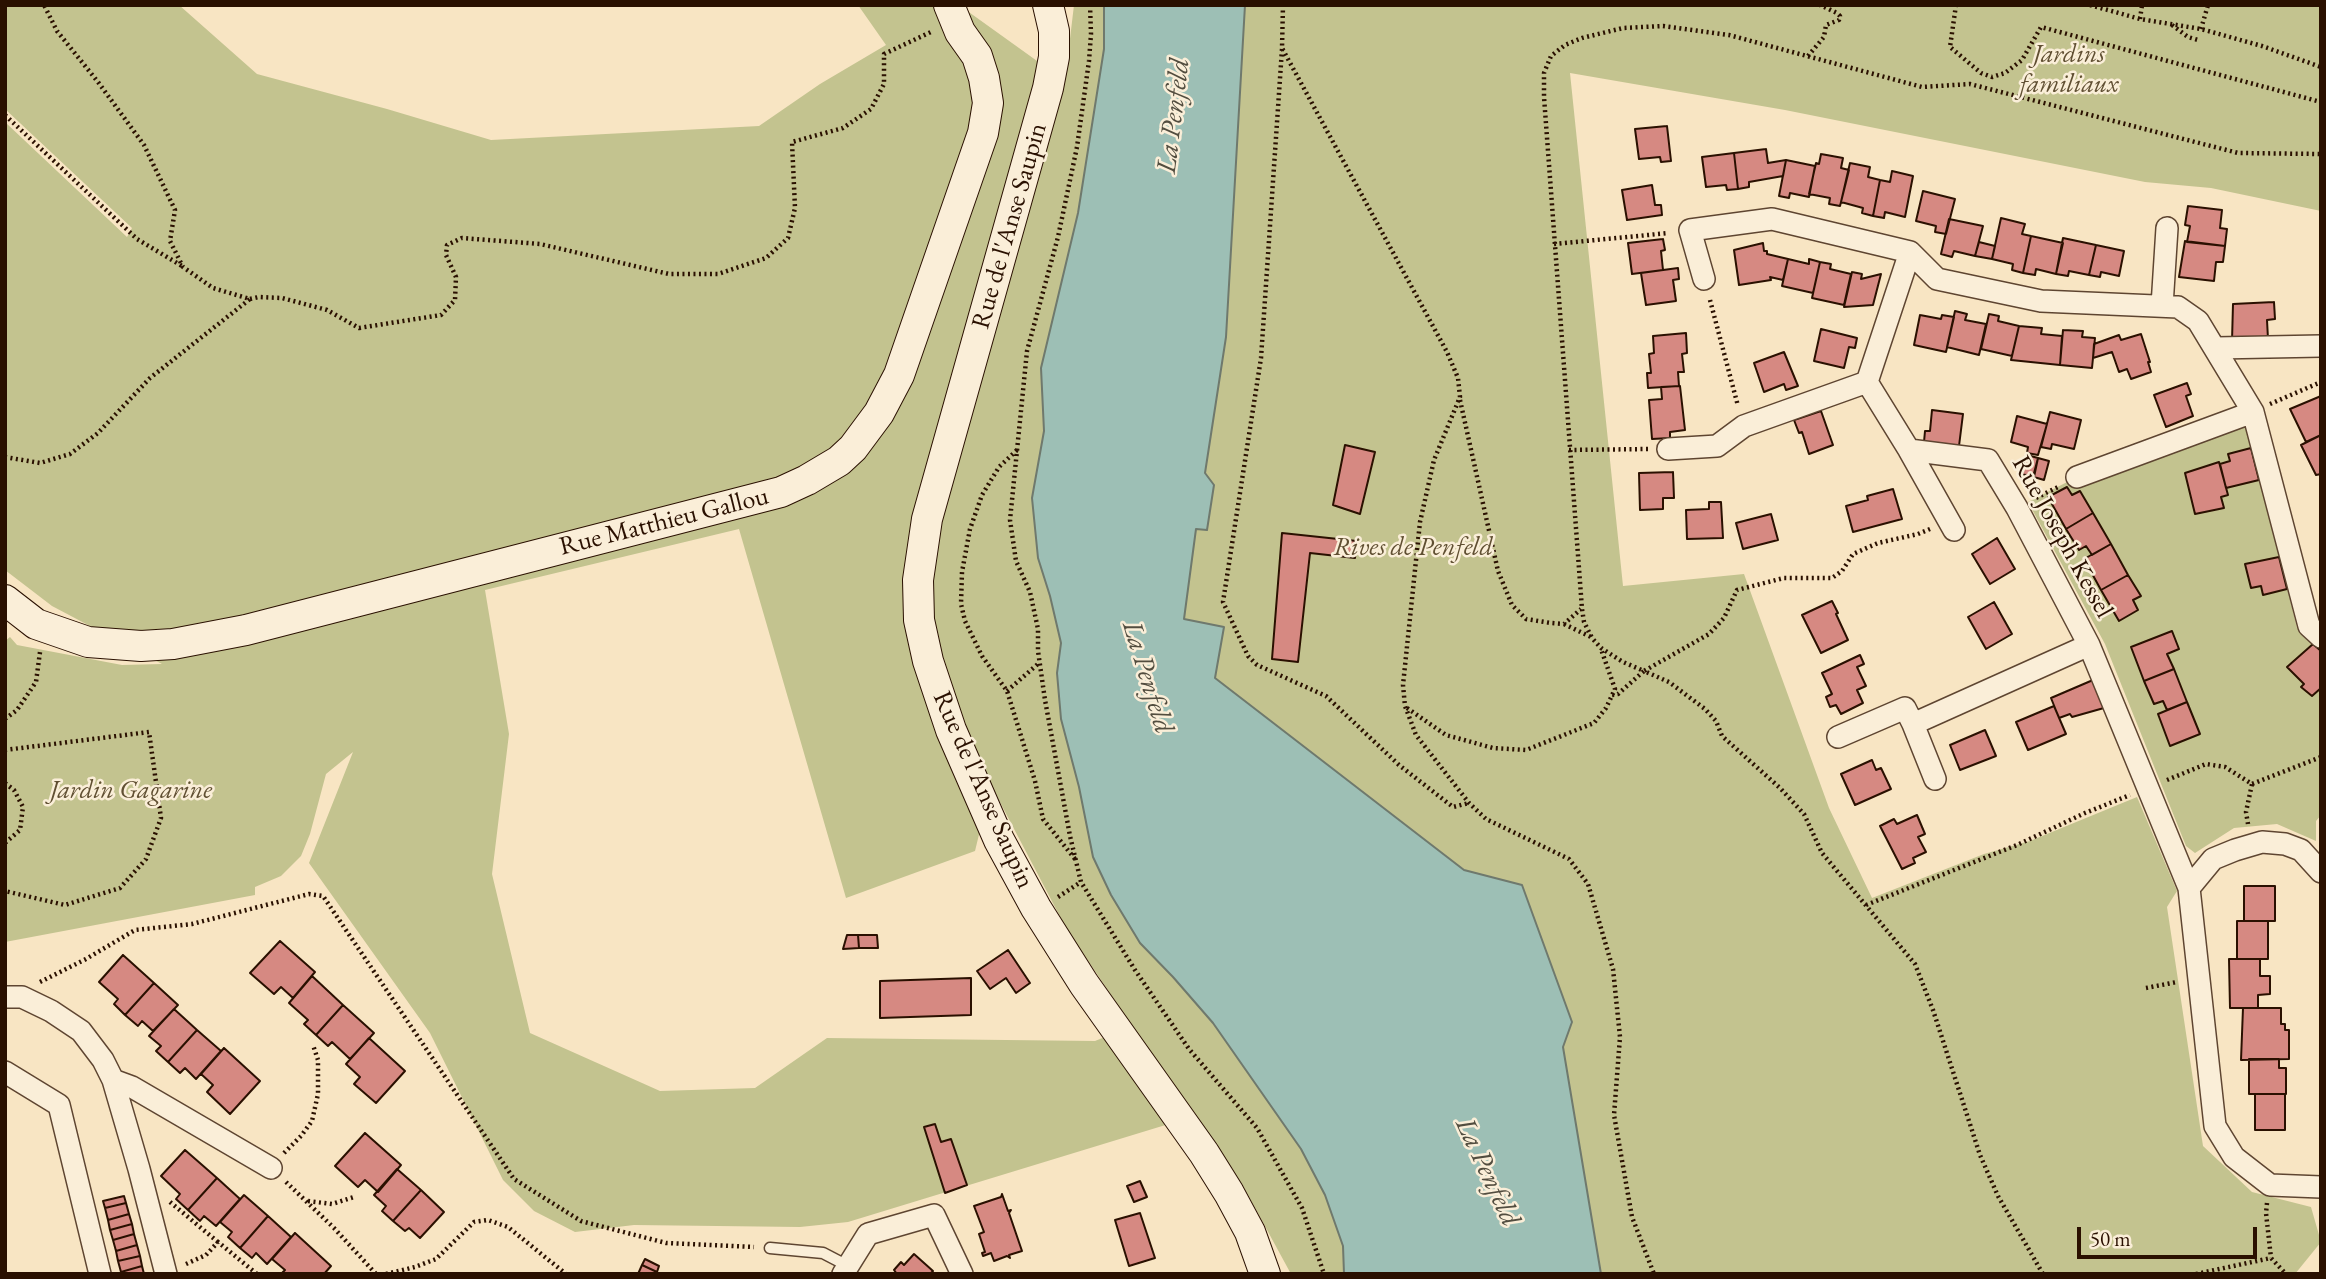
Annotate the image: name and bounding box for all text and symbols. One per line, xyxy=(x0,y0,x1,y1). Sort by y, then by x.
park label: Jardins familiaux xyxy=(2019,39,2119,100)
water label: La Penfeld xyxy=(1150,56,1198,176)
street label: Rue de l'Anse Saupin xyxy=(966,119,1054,333)
street label: Rue Joseph Kessel xyxy=(2005,450,2119,624)
street label: Rue Matthieu Gallou xyxy=(556,481,772,563)
park label: Rives de Penfeld xyxy=(1333,532,1493,564)
water label: La Penfeld xyxy=(1114,617,1180,737)
street label: Rue de l'Anse Saupin xyxy=(925,686,1041,894)
park label: Jardin Gagarine xyxy=(50,775,212,807)
water label: La Penfeld xyxy=(1447,1112,1527,1232)
scale bar xyxy=(2081,1212,2261,1256)
text: 50 m xyxy=(2090,1225,2131,1252)

